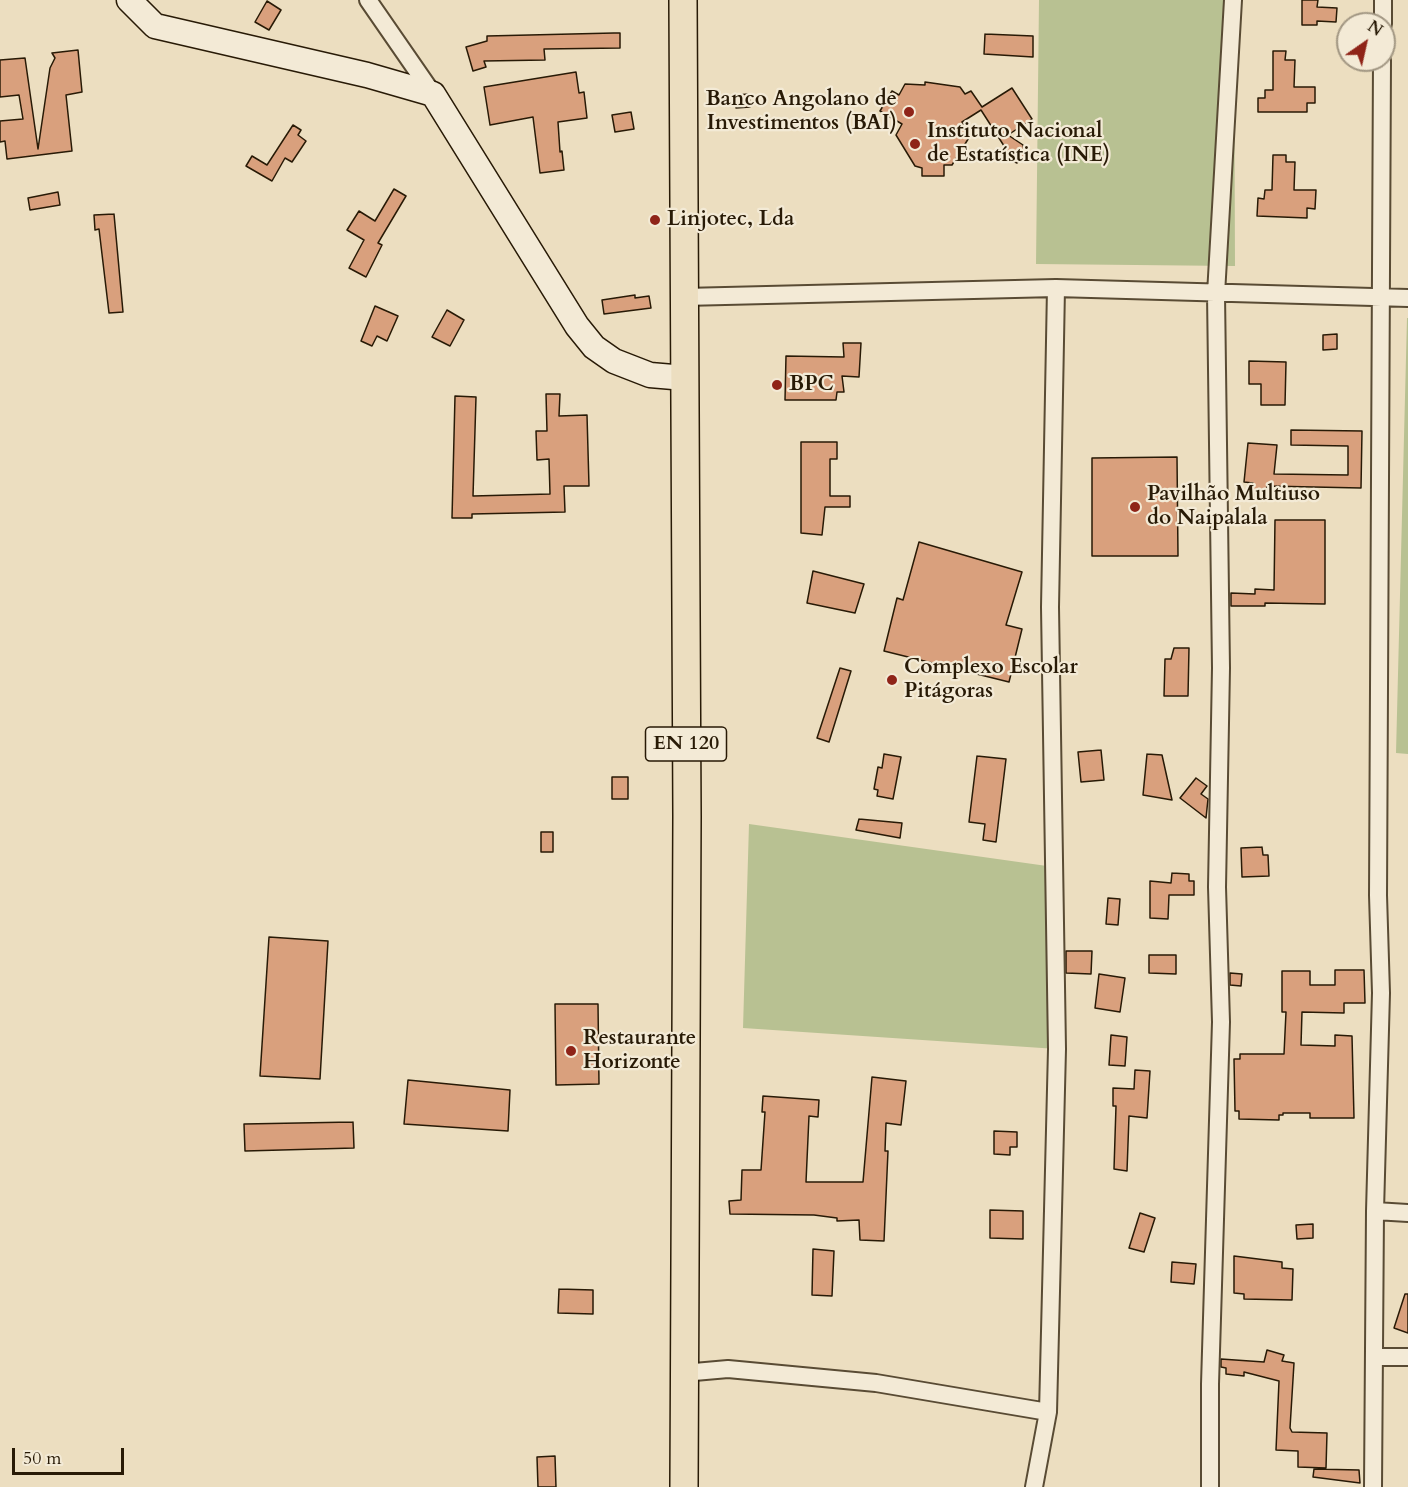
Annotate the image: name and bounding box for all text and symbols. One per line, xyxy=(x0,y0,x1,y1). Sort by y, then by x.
north arrow xyxy=(1336,12,1396,72)
text: N xyxy=(1363,16,1387,42)
place label: Banco Angolano de Investimentos (BAI) xyxy=(705,87,897,137)
marker: Banco Angolano de Investimentos (BAI) xyxy=(902,105,916,119)
place label: Instituto Nacional de Estatística (INE) xyxy=(927,119,1110,169)
marker: Instituto Nacional de Estatística (INE) xyxy=(908,137,922,151)
place label: Linjotec, Lda xyxy=(667,207,794,233)
marker: Linjotec, Lda xyxy=(648,213,662,227)
place label: BPC xyxy=(789,372,834,398)
marker: BPC xyxy=(770,378,784,392)
place label: Pavilhão Multiuso do Naipalala xyxy=(1147,482,1320,532)
marker: Pavilhão Multiuso do Naipalala xyxy=(1128,500,1142,514)
place label: Complexo Escolar Pitágoras xyxy=(904,655,1078,705)
marker: Complexo Escolar Pitágoras xyxy=(885,673,899,687)
road number: EN 120 xyxy=(646,727,726,761)
place label: Restaurante Horizonte xyxy=(583,1026,696,1076)
marker: Restaurante Horizonte xyxy=(564,1044,578,1058)
scale bar xyxy=(15,1436,128,1474)
text: 50 m xyxy=(23,1446,62,1471)

